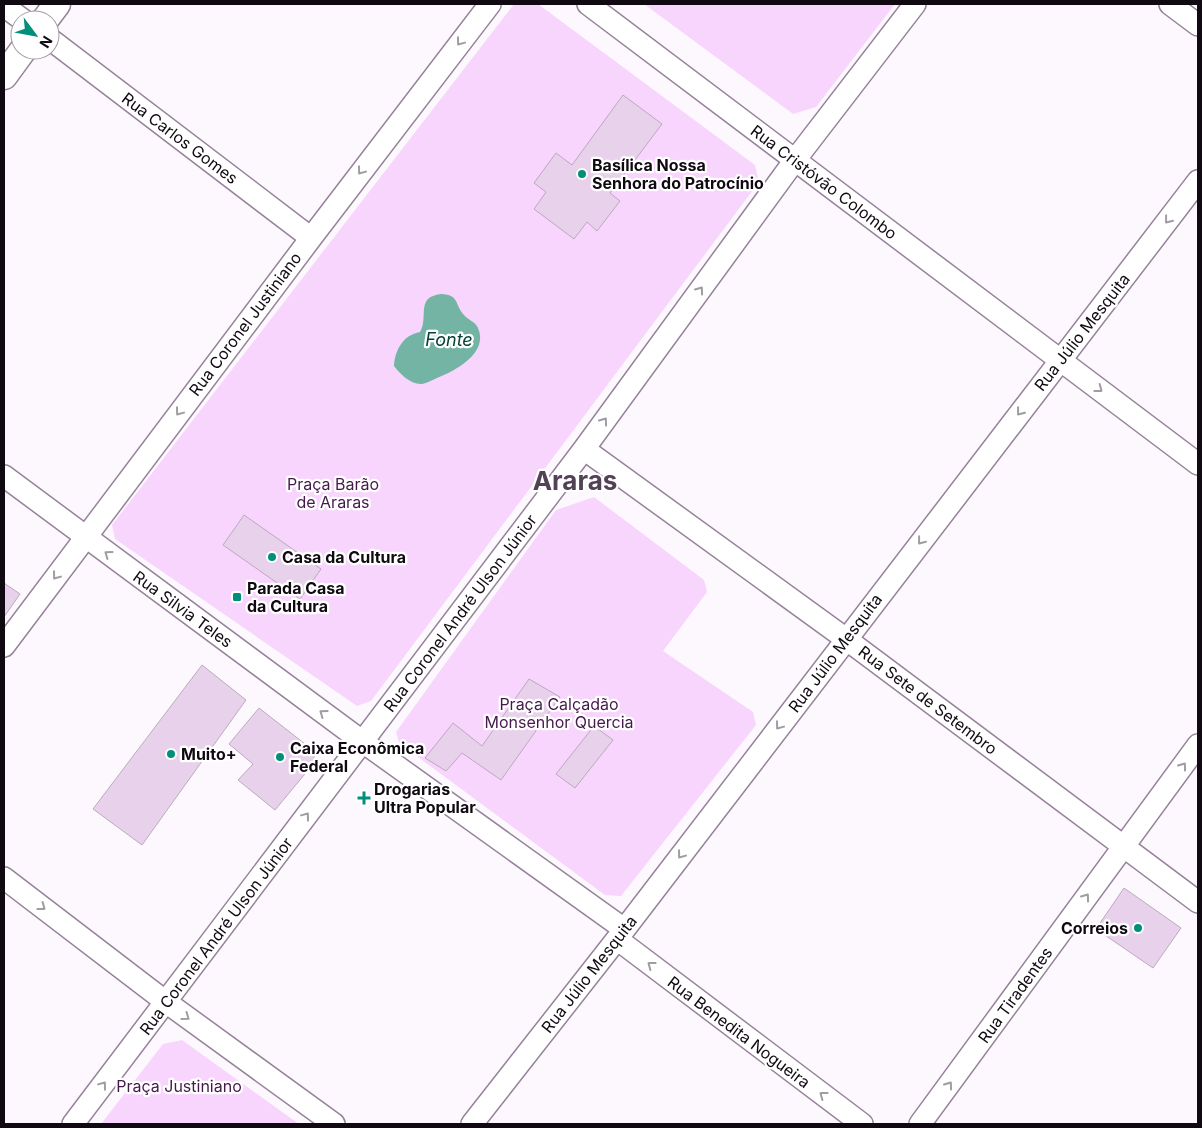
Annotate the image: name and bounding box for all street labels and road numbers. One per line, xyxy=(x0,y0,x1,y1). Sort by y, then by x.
street label: Rua Carlos Gomes xyxy=(118,88,242,188)
street label: Rua Cristóvão Colombo xyxy=(747,120,901,244)
street label: Rua Coronel Justiniano xyxy=(184,248,306,400)
street label: Rua Júlio Mesquita xyxy=(1030,269,1134,395)
street label: Rua Coronel André Ulson Júnior xyxy=(379,510,541,716)
street label: Rua Silvia Teles xyxy=(129,566,237,652)
street label: Rua Júlio Mesquita xyxy=(784,590,886,716)
street label: Rua Sete de Setembro xyxy=(855,641,1001,759)
street label: Rua Coronel André Ulson Júnior xyxy=(135,833,297,1039)
street label: Rua Júlio Mesquita xyxy=(537,911,641,1037)
street label: Rua Tiradentes xyxy=(973,943,1057,1047)
street label: Rua Benedita Nogueira xyxy=(664,972,814,1092)

